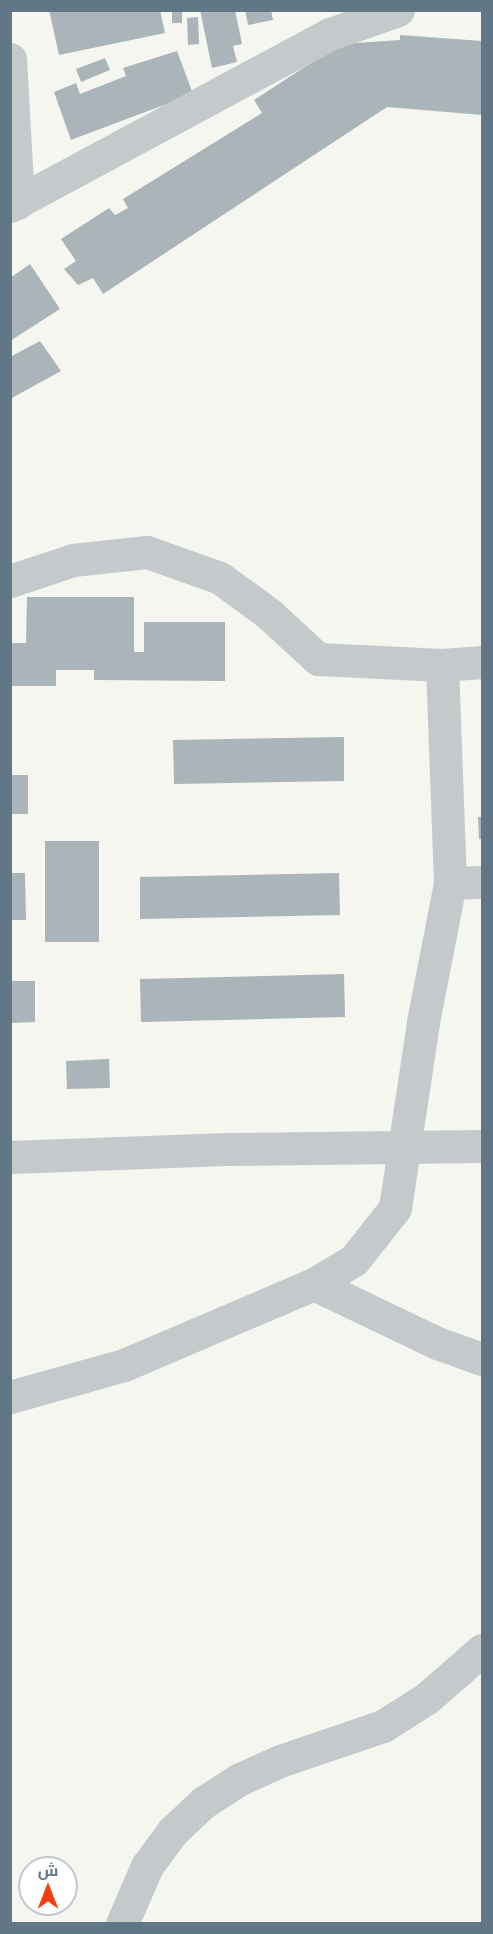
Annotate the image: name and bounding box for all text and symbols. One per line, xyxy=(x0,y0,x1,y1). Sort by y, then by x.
north arrow xyxy=(18,1856,78,1916)
text: ش xyxy=(38,1858,58,1882)

